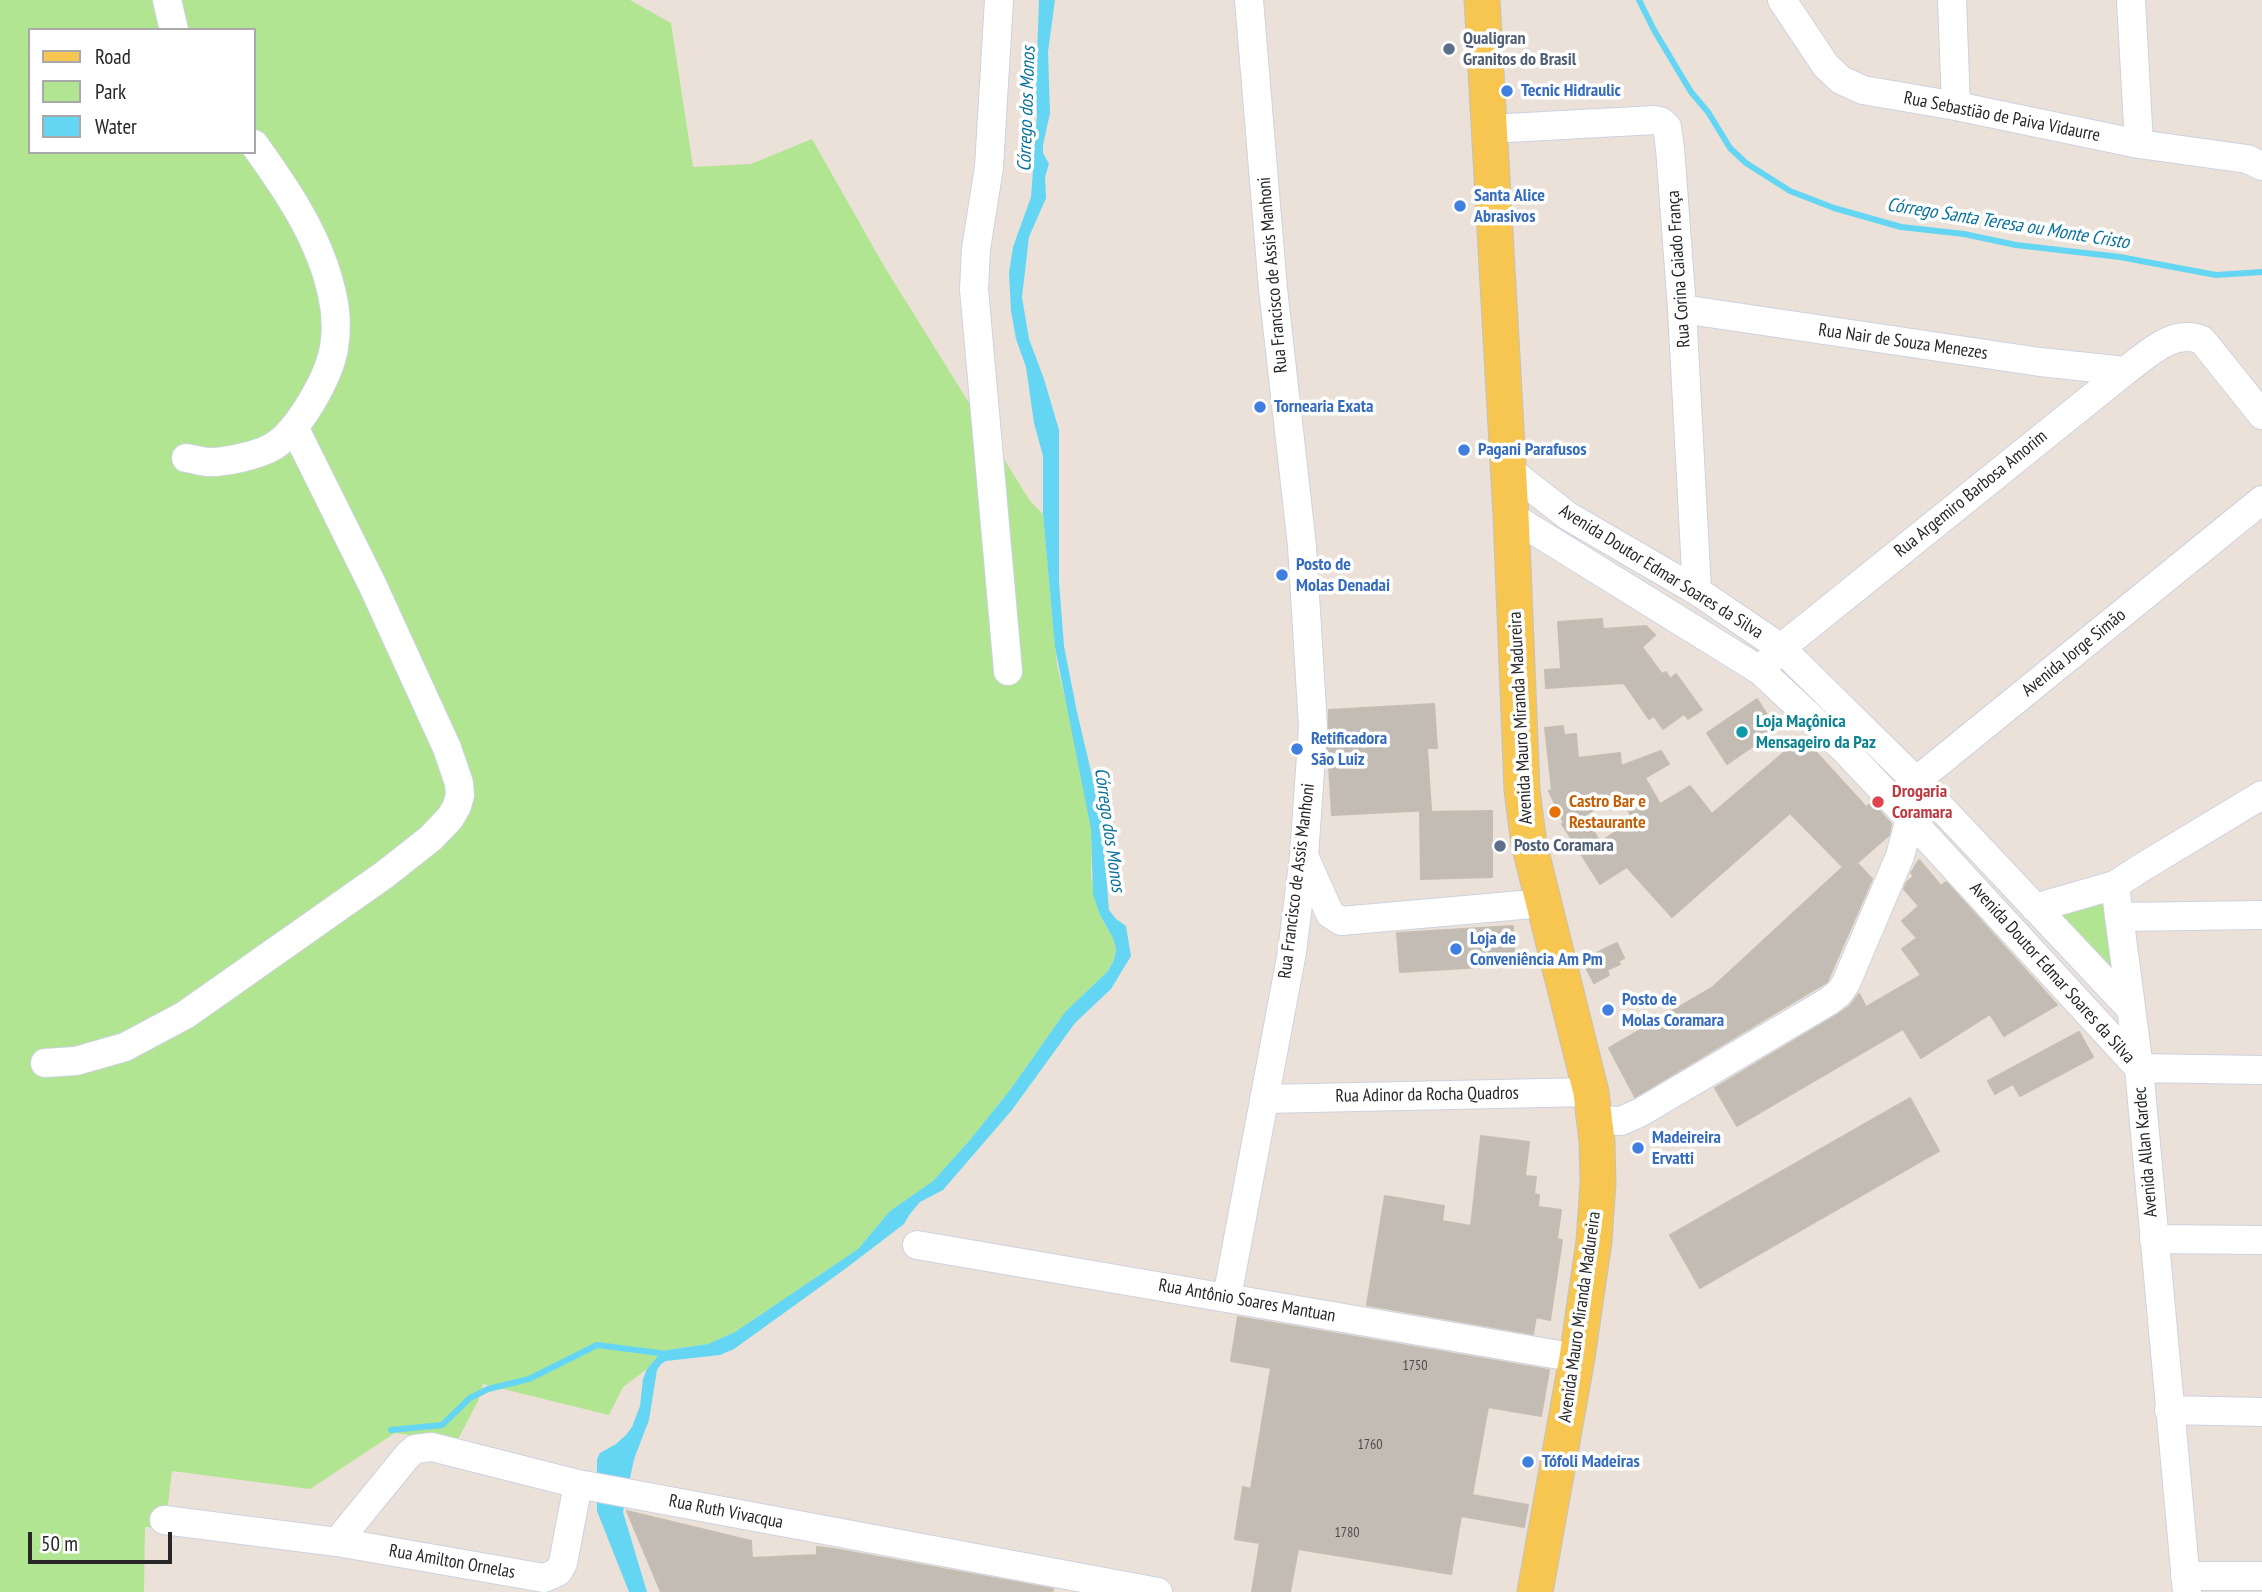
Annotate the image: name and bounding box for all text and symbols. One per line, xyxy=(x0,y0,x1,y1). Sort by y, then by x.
legend xyxy=(28,28,256,154)
place label: Qualigran Granitos do Brasil xyxy=(1463,28,1576,70)
marker: Qualigran Granitos do Brasil xyxy=(1441,41,1457,57)
text: Road xyxy=(95,43,131,70)
water label: Córrego dos Monos xyxy=(1013,46,1041,172)
text: Park xyxy=(95,78,126,105)
place label: Tecnic Hidraulic xyxy=(1521,80,1621,102)
marker: Tecnic Hidraulic xyxy=(1499,83,1515,99)
street label: Rua Sebastião de Paiva Vidaurre xyxy=(1902,87,2102,147)
text: Water xyxy=(95,113,137,140)
street label: Rua Francisco de Assis Manhoni xyxy=(1254,176,1292,374)
place label: Santa Alice Abrasivos xyxy=(1474,185,1545,228)
street label: Rua Corina Caiado França xyxy=(1663,190,1695,348)
water label: Córrego Santa Teresa ou Monte Cristo xyxy=(1885,194,2131,254)
marker: Santa Alice Abrasivos xyxy=(1452,198,1468,214)
street label: Rua Nair de Souza Menezes xyxy=(1817,319,1989,365)
place label: Tornearia Exata xyxy=(1274,396,1373,418)
marker: Tornearia Exata xyxy=(1252,399,1268,415)
street label: Rua Argemiro Barbosa Amorim xyxy=(1890,426,2052,562)
place label: Pagani Parafusos xyxy=(1478,439,1587,461)
marker: Pagani Parafusos xyxy=(1456,442,1472,458)
street label: Avenida Doutor Edmar Soares da Silva xyxy=(1555,500,1767,644)
place label: Posto de Molas Denadai xyxy=(1296,554,1390,596)
marker: Posto de Molas Denadai xyxy=(1274,567,1290,583)
street label: Avenida Jorge Simão xyxy=(2018,605,2130,701)
street label: Avenida Mauro Miranda Madureira xyxy=(1505,611,1537,825)
place label: Loja Maçônica Mensageiro da Paz xyxy=(1756,711,1876,754)
marker: Loja Maçônica Mensageiro da Paz xyxy=(1734,724,1750,740)
place label: Retificadora São Luiz xyxy=(1311,728,1387,770)
marker: Retificadora São Luiz xyxy=(1289,741,1305,757)
water label: Córrego dos Monos xyxy=(1089,766,1129,894)
place label: Drogaria Coramara xyxy=(1892,781,1952,824)
street label: Rua Francisco de Assis Manhoni xyxy=(1274,782,1320,980)
place label: Castro Bar e Restaurante xyxy=(1569,791,1646,834)
marker: Drogaria Coramara xyxy=(1870,794,1886,810)
marker: Castro Bar e Restaurante xyxy=(1547,804,1563,820)
place label: Posto Coramara xyxy=(1514,835,1614,857)
marker: Posto Coramara xyxy=(1492,838,1508,854)
street label: Avenida Doutor Edmar Soares da Silva xyxy=(1965,878,2139,1068)
place label: Loja de Conveniência Am Pm xyxy=(1470,928,1603,970)
marker: Loja de Conveniência Am Pm xyxy=(1448,941,1464,957)
place label: Posto de Molas Coramara xyxy=(1622,989,1724,1032)
marker: Posto de Molas Coramara xyxy=(1600,1002,1616,1018)
street label: Rua Adinor da Rocha Quadros xyxy=(1335,1083,1519,1107)
street label: Avenida Allan Kardec xyxy=(2130,1086,2162,1218)
place label: Madeireira Ervatti xyxy=(1652,1127,1721,1170)
marker: Madeireira Ervatti xyxy=(1630,1140,1646,1156)
street label: Avenida Mauro Miranda Madureira xyxy=(1554,1210,1606,1424)
street label: Rua Antônio Soares Mantuan xyxy=(1157,1275,1337,1327)
house number: 1750 xyxy=(1402,1358,1428,1374)
house number: 1760 xyxy=(1357,1437,1383,1453)
place label: Tófoli Madeiras xyxy=(1542,1451,1640,1473)
marker: Tófoli Madeiras xyxy=(1520,1454,1536,1470)
street label: Rua Ruth Vivacqua xyxy=(667,1490,785,1534)
scale bar xyxy=(32,1518,175,1562)
house number: 1780 xyxy=(1334,1525,1360,1541)
text: 50 m xyxy=(41,1530,78,1557)
street label: Rua Amilton Ornelas xyxy=(387,1540,517,1584)

